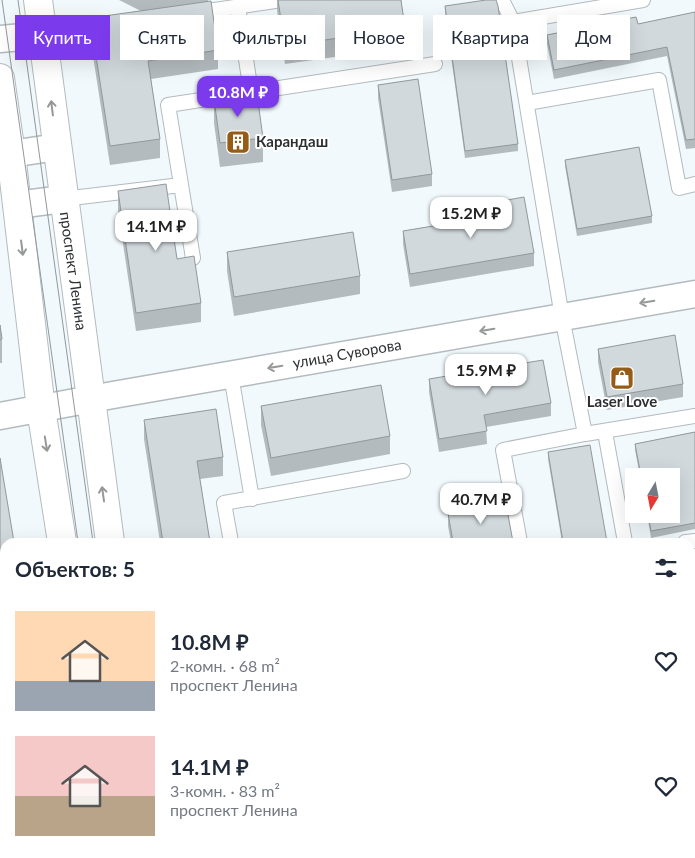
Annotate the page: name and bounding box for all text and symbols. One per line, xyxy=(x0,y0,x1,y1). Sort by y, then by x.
chip: Купить xyxy=(15,15,110,60)
chip: Снять xyxy=(120,15,204,60)
chip: Фильтры xyxy=(214,15,325,60)
chip: Новое xyxy=(335,15,423,60)
chip: Квартира xyxy=(433,15,547,60)
chip: Дом xyxy=(557,15,630,60)
pin: 10.8M ₽ xyxy=(192,76,284,118)
text: 10.8M ₽ xyxy=(208,82,268,101)
one-way arrow xyxy=(47,100,57,116)
building icon: Карандаш xyxy=(225,129,251,155)
place label: Карандаш xyxy=(256,132,328,150)
pin: 15.2M ₽ xyxy=(425,196,517,239)
text: 15.2M ₽ xyxy=(441,203,501,222)
street label: проспект Ленина xyxy=(57,210,91,331)
pin: 14.1M ₽ xyxy=(110,210,202,252)
text: 14.1M ₽ xyxy=(126,216,186,235)
one-way arrow xyxy=(17,239,27,255)
one-way arrow xyxy=(639,298,655,308)
one-way arrow xyxy=(479,326,495,336)
street label: улица Суворова xyxy=(291,335,403,371)
pin: 15.9M ₽ xyxy=(440,354,532,396)
text: 15.9M ₽ xyxy=(456,360,516,379)
one-way arrow xyxy=(267,362,283,372)
shop icon: Laser Love xyxy=(609,365,635,391)
place label: Laser Love xyxy=(587,392,657,410)
one-way arrow xyxy=(42,435,52,451)
north arrow xyxy=(625,468,680,522)
map controls xyxy=(625,468,680,523)
pin: 40.7M ₽ xyxy=(435,482,527,525)
one-way arrow xyxy=(98,487,108,503)
text: 40.7M ₽ xyxy=(451,489,511,508)
icon: filters xyxy=(652,554,680,582)
text: Объектов: 5 xyxy=(15,556,135,581)
text: 10.8M ₽ xyxy=(170,629,249,654)
icon: home xyxy=(55,631,115,691)
icon: heart xyxy=(652,647,680,675)
text: 2-комн. · 68 m² xyxy=(170,656,280,675)
text: проспект Ленина xyxy=(170,675,298,694)
text: 14.1M ₽ xyxy=(170,754,249,779)
icon: home xyxy=(55,756,115,816)
icon: heart xyxy=(652,772,680,800)
text: 3-комн. · 83 m² xyxy=(170,781,280,800)
text: проспект Ленина xyxy=(170,800,298,819)

